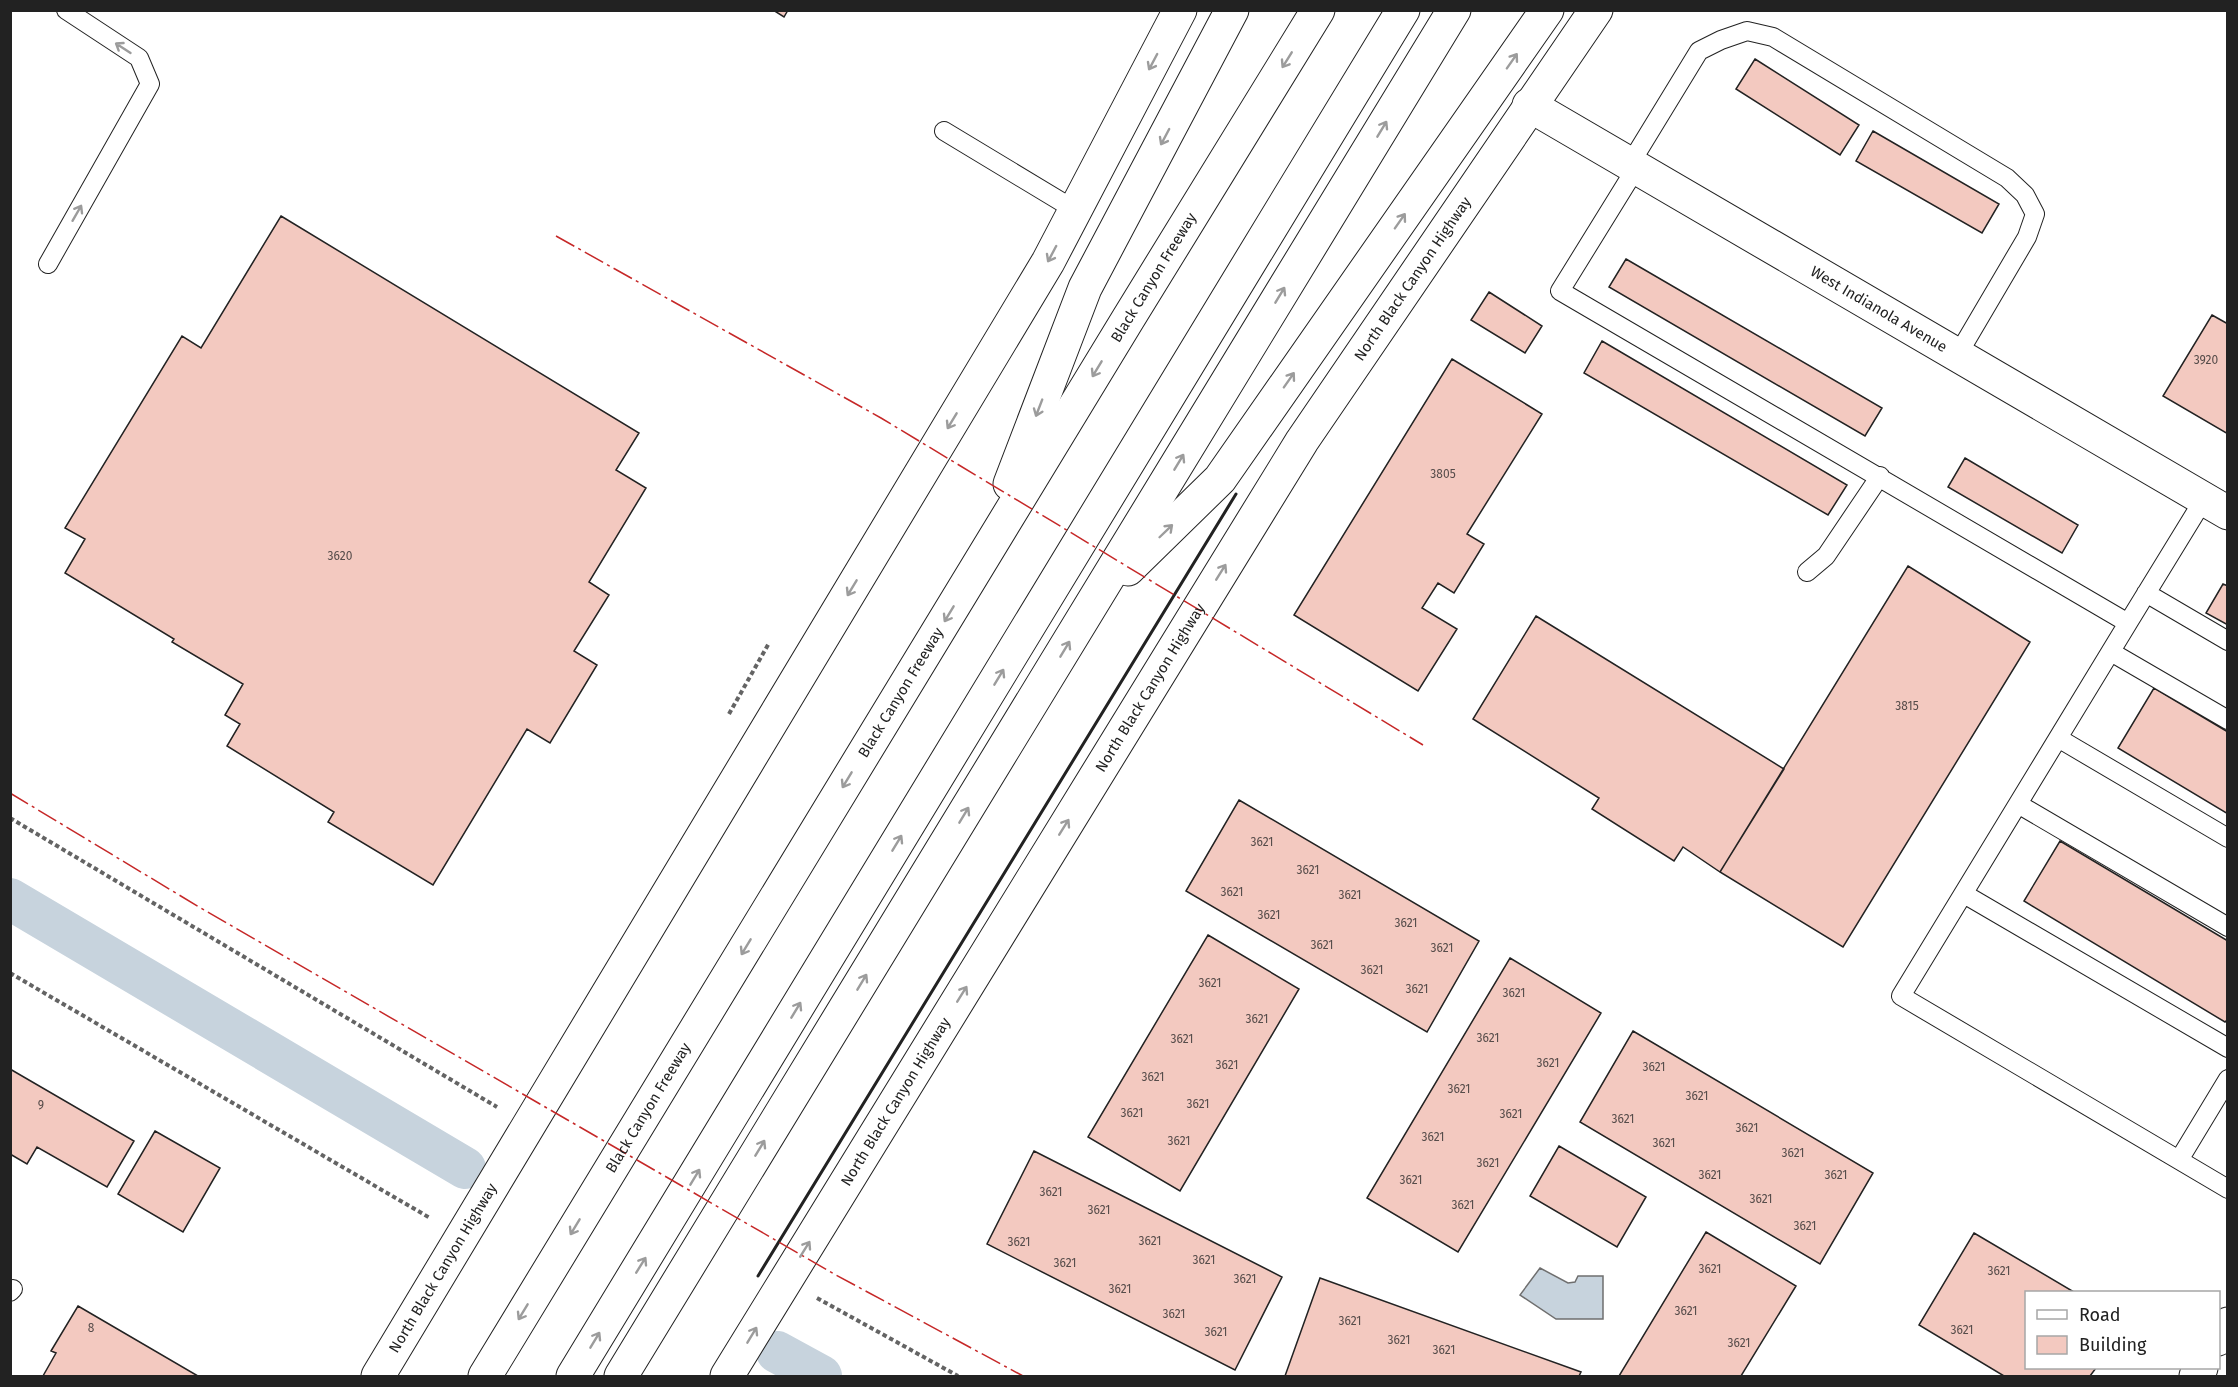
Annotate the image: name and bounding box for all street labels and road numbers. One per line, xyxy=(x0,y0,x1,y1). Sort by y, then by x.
street label: North Black Canyon Highway xyxy=(1350,193,1475,364)
street label: Black Canyon Freeway xyxy=(1107,209,1201,346)
street label: West Indianola Avenue xyxy=(1807,262,1950,356)
street label: North Black Canyon Highway xyxy=(1092,600,1209,775)
street label: Black Canyon Freeway xyxy=(854,624,947,761)
street label: North Black Canyon Highway xyxy=(837,1014,955,1189)
street label: Black Canyon Freeway xyxy=(602,1039,695,1176)
street label: North Black Canyon Highway xyxy=(385,1180,501,1356)

